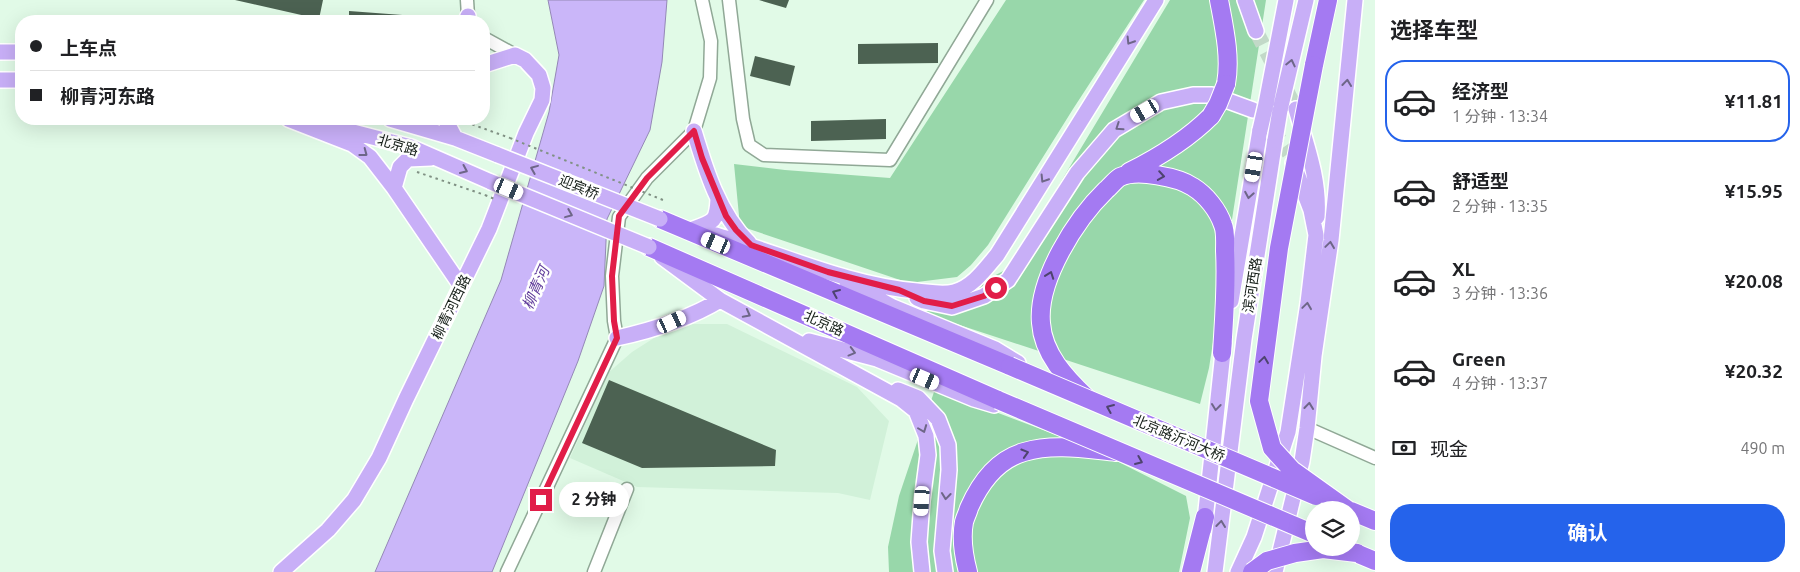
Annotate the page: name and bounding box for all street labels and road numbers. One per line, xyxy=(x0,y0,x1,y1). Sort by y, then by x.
street label: 北京路 xyxy=(376,131,420,159)
street label: 迎宾桥 xyxy=(557,172,601,202)
street label: 滨河西路 xyxy=(1240,256,1264,314)
street label: 柳青河西路 xyxy=(428,272,474,342)
street label: 北京路 xyxy=(802,307,846,339)
street label: 北京路沂河大桥 xyxy=(1131,411,1227,465)

